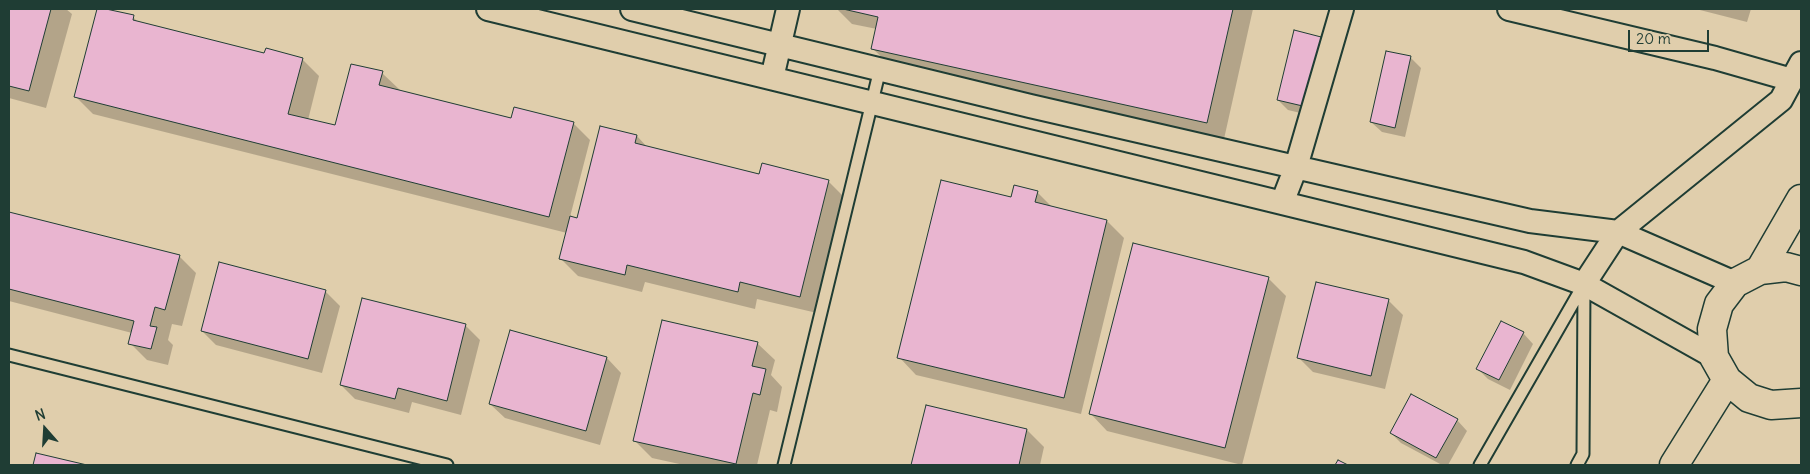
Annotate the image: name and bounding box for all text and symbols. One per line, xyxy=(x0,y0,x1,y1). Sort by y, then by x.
scale bar xyxy=(1630,20,1711,52)
text: 20 m xyxy=(1636,29,1671,48)
north arrow xyxy=(20,404,70,454)
text: N xyxy=(33,405,48,425)

